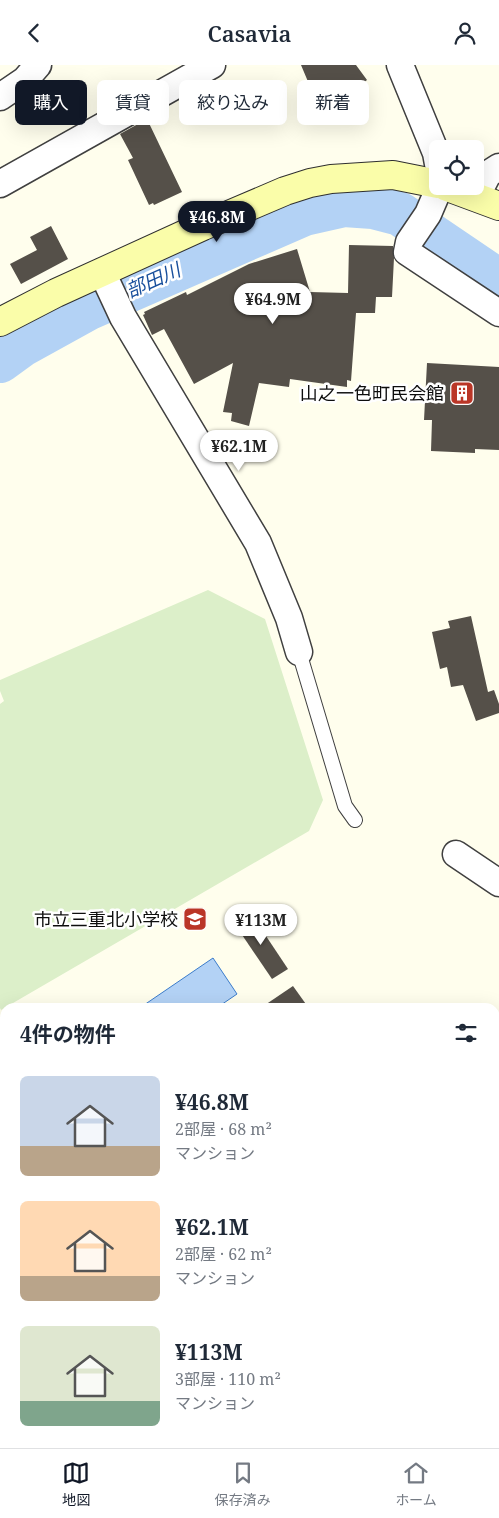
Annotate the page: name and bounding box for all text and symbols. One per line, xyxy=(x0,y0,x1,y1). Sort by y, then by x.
text: Casavia xyxy=(208,18,291,48)
icon: back xyxy=(20,19,48,47)
icon: person xyxy=(451,19,479,47)
chip: 購入 xyxy=(15,80,87,125)
chip: 賃貸 xyxy=(97,80,169,125)
chip: 絞り込み xyxy=(179,80,287,125)
chip: 新着 xyxy=(297,80,369,125)
map controls xyxy=(429,140,484,195)
button: locate xyxy=(429,140,484,195)
pin: ¥46.8M xyxy=(176,201,258,243)
text: ¥46.8M xyxy=(189,206,245,228)
water label: 部田川 xyxy=(122,256,186,303)
pin: ¥64.9M xyxy=(232,283,314,325)
text: ¥64.9M xyxy=(245,288,301,310)
building icon: 山之一色町民会館 xyxy=(449,380,475,406)
place label: 山之一色町民会館 xyxy=(300,381,444,405)
pin: ¥62.1M xyxy=(198,429,280,472)
text: ¥62.1M xyxy=(211,435,267,457)
pin: ¥113M xyxy=(226,903,296,946)
school or university icon: 市立三重北小学校 xyxy=(182,906,208,932)
place label: 市立三重北小学校 xyxy=(34,907,178,931)
text: ¥113M xyxy=(235,909,287,931)
icon: filters xyxy=(452,1019,480,1047)
text: 4件の物件 xyxy=(20,1020,116,1048)
text: ¥46.8M xyxy=(175,1088,249,1116)
icon: home xyxy=(60,1096,120,1156)
text: 2部屋 · 68 m² xyxy=(175,1118,272,1140)
text: マンション xyxy=(175,1142,255,1164)
text: ¥62.1M xyxy=(175,1213,249,1241)
icon: home xyxy=(60,1221,120,1281)
text: 2部屋 · 62 m² xyxy=(175,1243,272,1265)
text: マンション xyxy=(175,1267,255,1289)
text: ¥113M xyxy=(175,1338,242,1366)
icon: home xyxy=(60,1346,120,1406)
text: 3部屋 · 110 m² xyxy=(175,1368,281,1390)
text: マンション xyxy=(175,1392,255,1414)
tab: 地図 xyxy=(62,1459,90,1509)
tab: 保存済み xyxy=(215,1459,271,1509)
tab: ホーム xyxy=(395,1459,437,1509)

